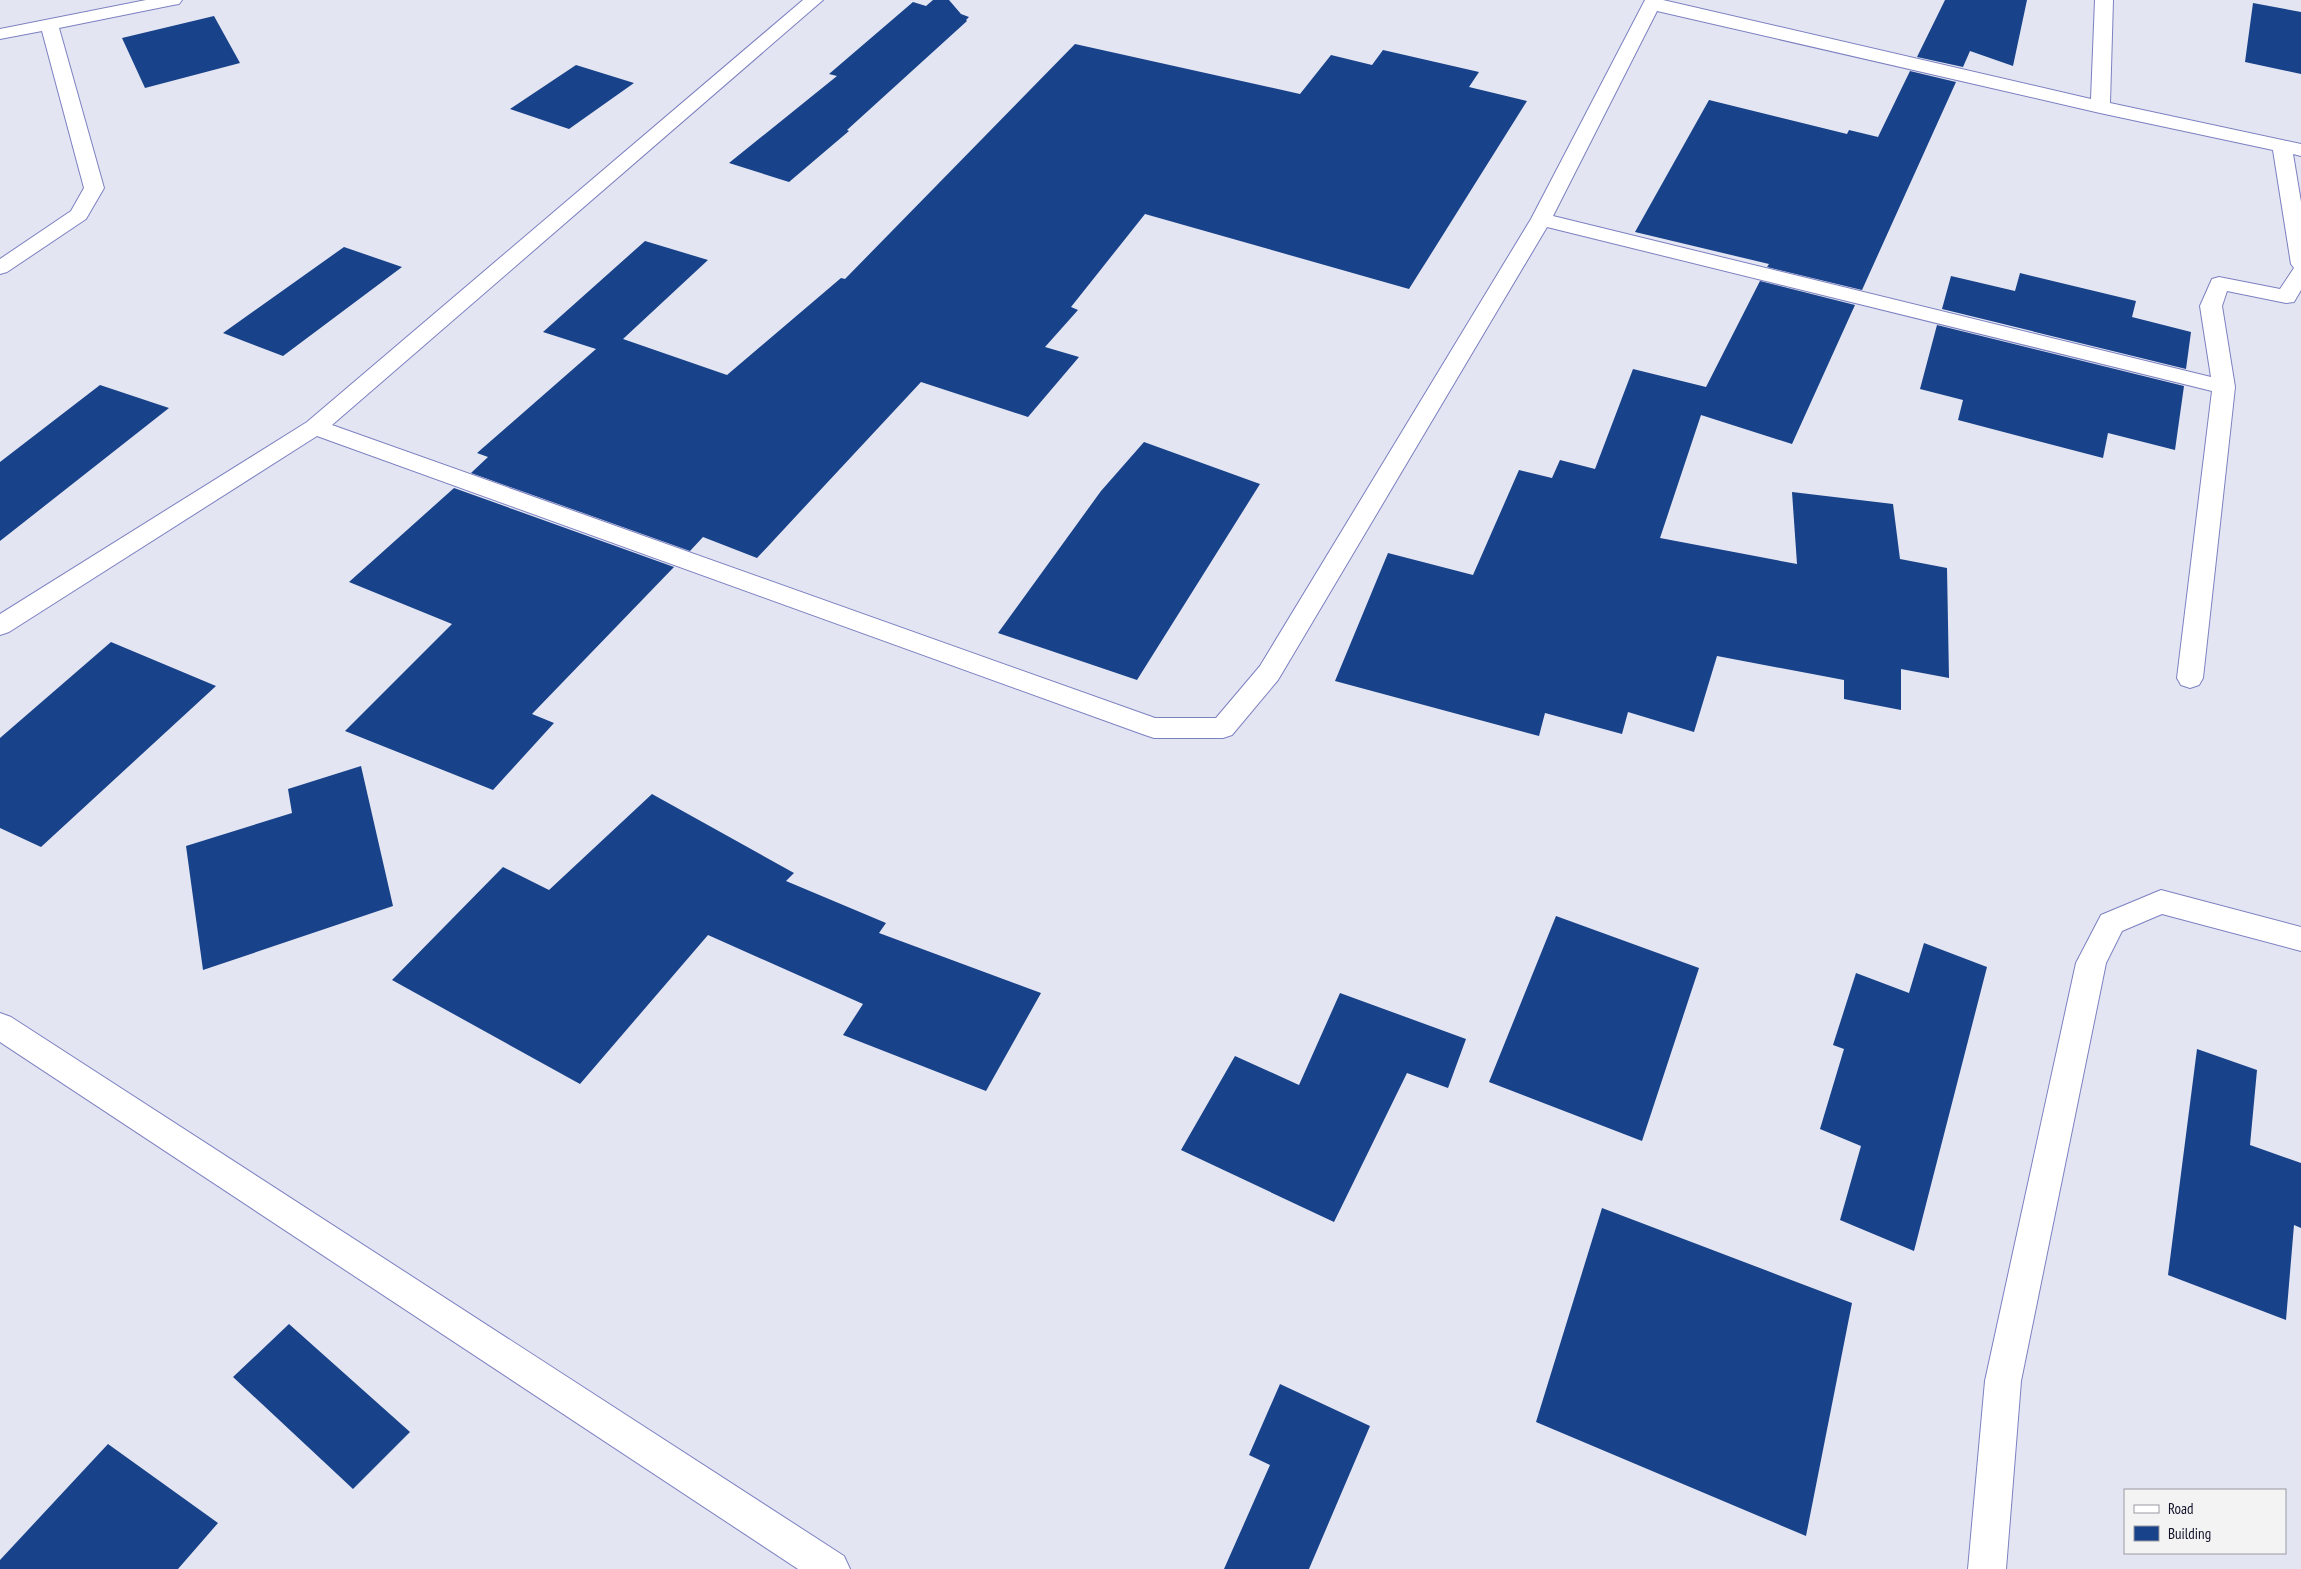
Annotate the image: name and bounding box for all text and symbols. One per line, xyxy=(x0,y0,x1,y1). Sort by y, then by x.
legend xyxy=(2124,1489,2286,1554)
text: Road xyxy=(2168,1499,2194,1518)
text: Building xyxy=(2168,1524,2211,1543)

